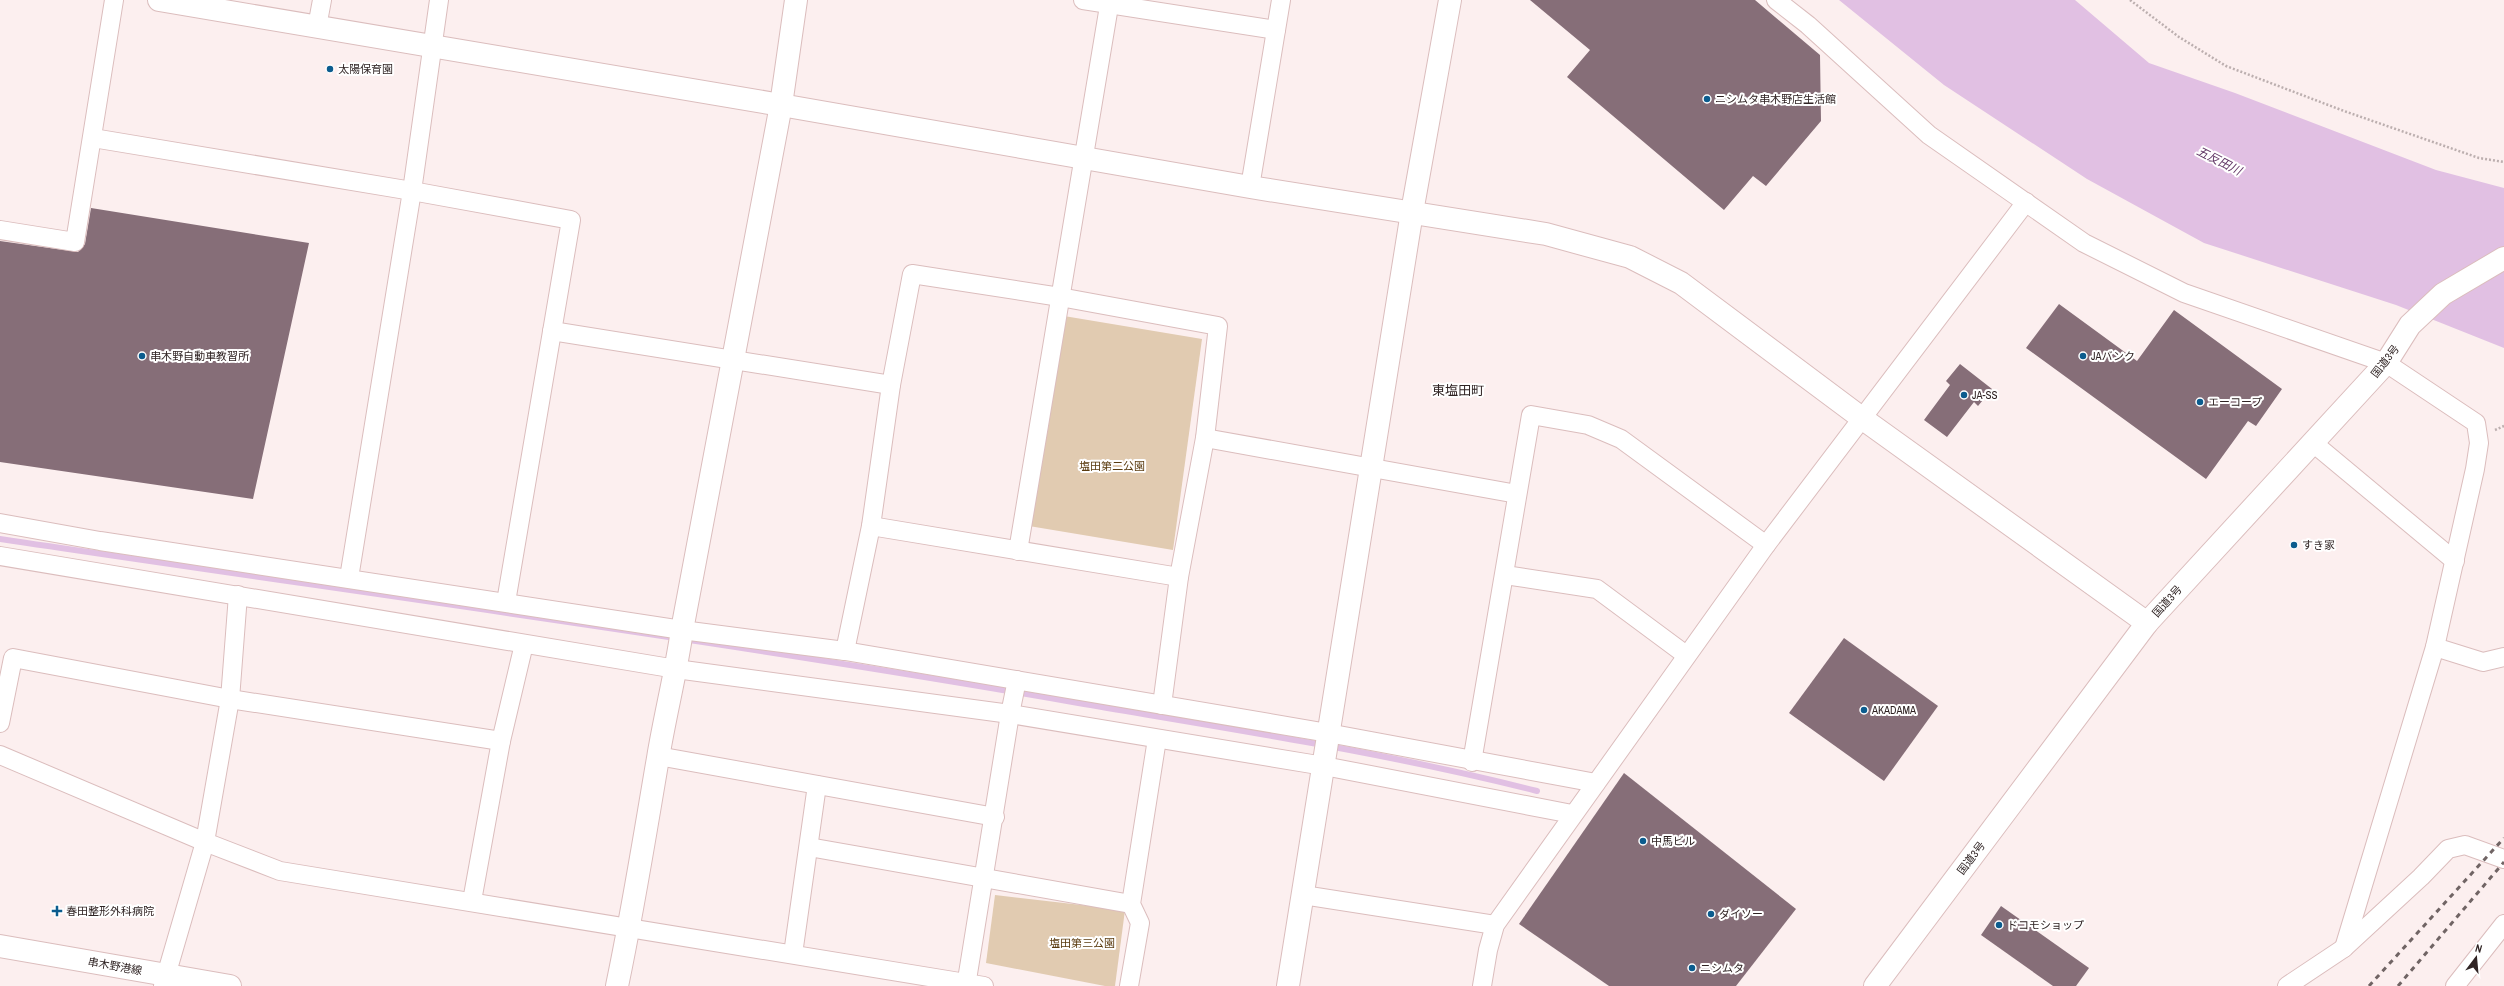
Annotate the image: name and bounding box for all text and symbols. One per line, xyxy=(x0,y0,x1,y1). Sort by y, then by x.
place label: 太陽保育園 xyxy=(338,62,393,76)
marker: 太陽保育園 xyxy=(325,64,335,74)
place label: ニシムタ串木野店生活館 xyxy=(1715,92,1836,106)
marker: ニシムタ串木野店生活館 xyxy=(1702,94,1712,104)
water label: 五反田川 xyxy=(2194,143,2246,180)
street label: 国道3号 xyxy=(2368,342,2402,380)
place label: 串木野自動車教習所 xyxy=(150,349,250,363)
place label: JAバンク xyxy=(2091,349,2135,363)
marker: 串木野自動車教習所 xyxy=(137,351,147,361)
marker: JAバンク xyxy=(2078,351,2088,361)
district label: 東塩田町 xyxy=(1432,382,1484,399)
place label: JA-SS xyxy=(1972,388,1998,402)
marker: JA-SS xyxy=(1959,390,1969,400)
place label: エーコープ xyxy=(2208,395,2262,409)
marker: エーコープ xyxy=(2195,397,2205,407)
park label: 塩田第二公園 xyxy=(1079,459,1145,473)
place label: すき家 xyxy=(2302,538,2335,552)
marker: すき家 xyxy=(2289,540,2299,550)
street label: 国道3号 xyxy=(2149,582,2185,620)
place label: AKADAMA xyxy=(1871,703,1917,717)
marker: AKADAMA xyxy=(1859,705,1869,715)
place label: 中馬ビル xyxy=(1651,834,1695,848)
marker: 中馬ビル xyxy=(1638,836,1648,846)
street label: 国道3号 xyxy=(1954,839,1988,877)
place label: 春田整形外科病院 xyxy=(66,904,154,918)
marker: 春田整形外科病院 xyxy=(51,905,63,917)
place label: ダイソー xyxy=(1719,907,1763,921)
marker: ダイソー xyxy=(1706,909,1716,919)
place label: ドコモショップ xyxy=(2007,918,2084,932)
marker: ドコモショップ xyxy=(1994,920,2004,930)
park label: 塩田第三公園 xyxy=(1049,936,1115,950)
north arrow xyxy=(2456,938,2496,978)
text: N xyxy=(2474,941,2484,956)
street label: 串木野港線 xyxy=(87,954,143,978)
place label: ニシムタ xyxy=(1700,961,1744,975)
marker: ニシムタ xyxy=(1687,963,1697,973)

